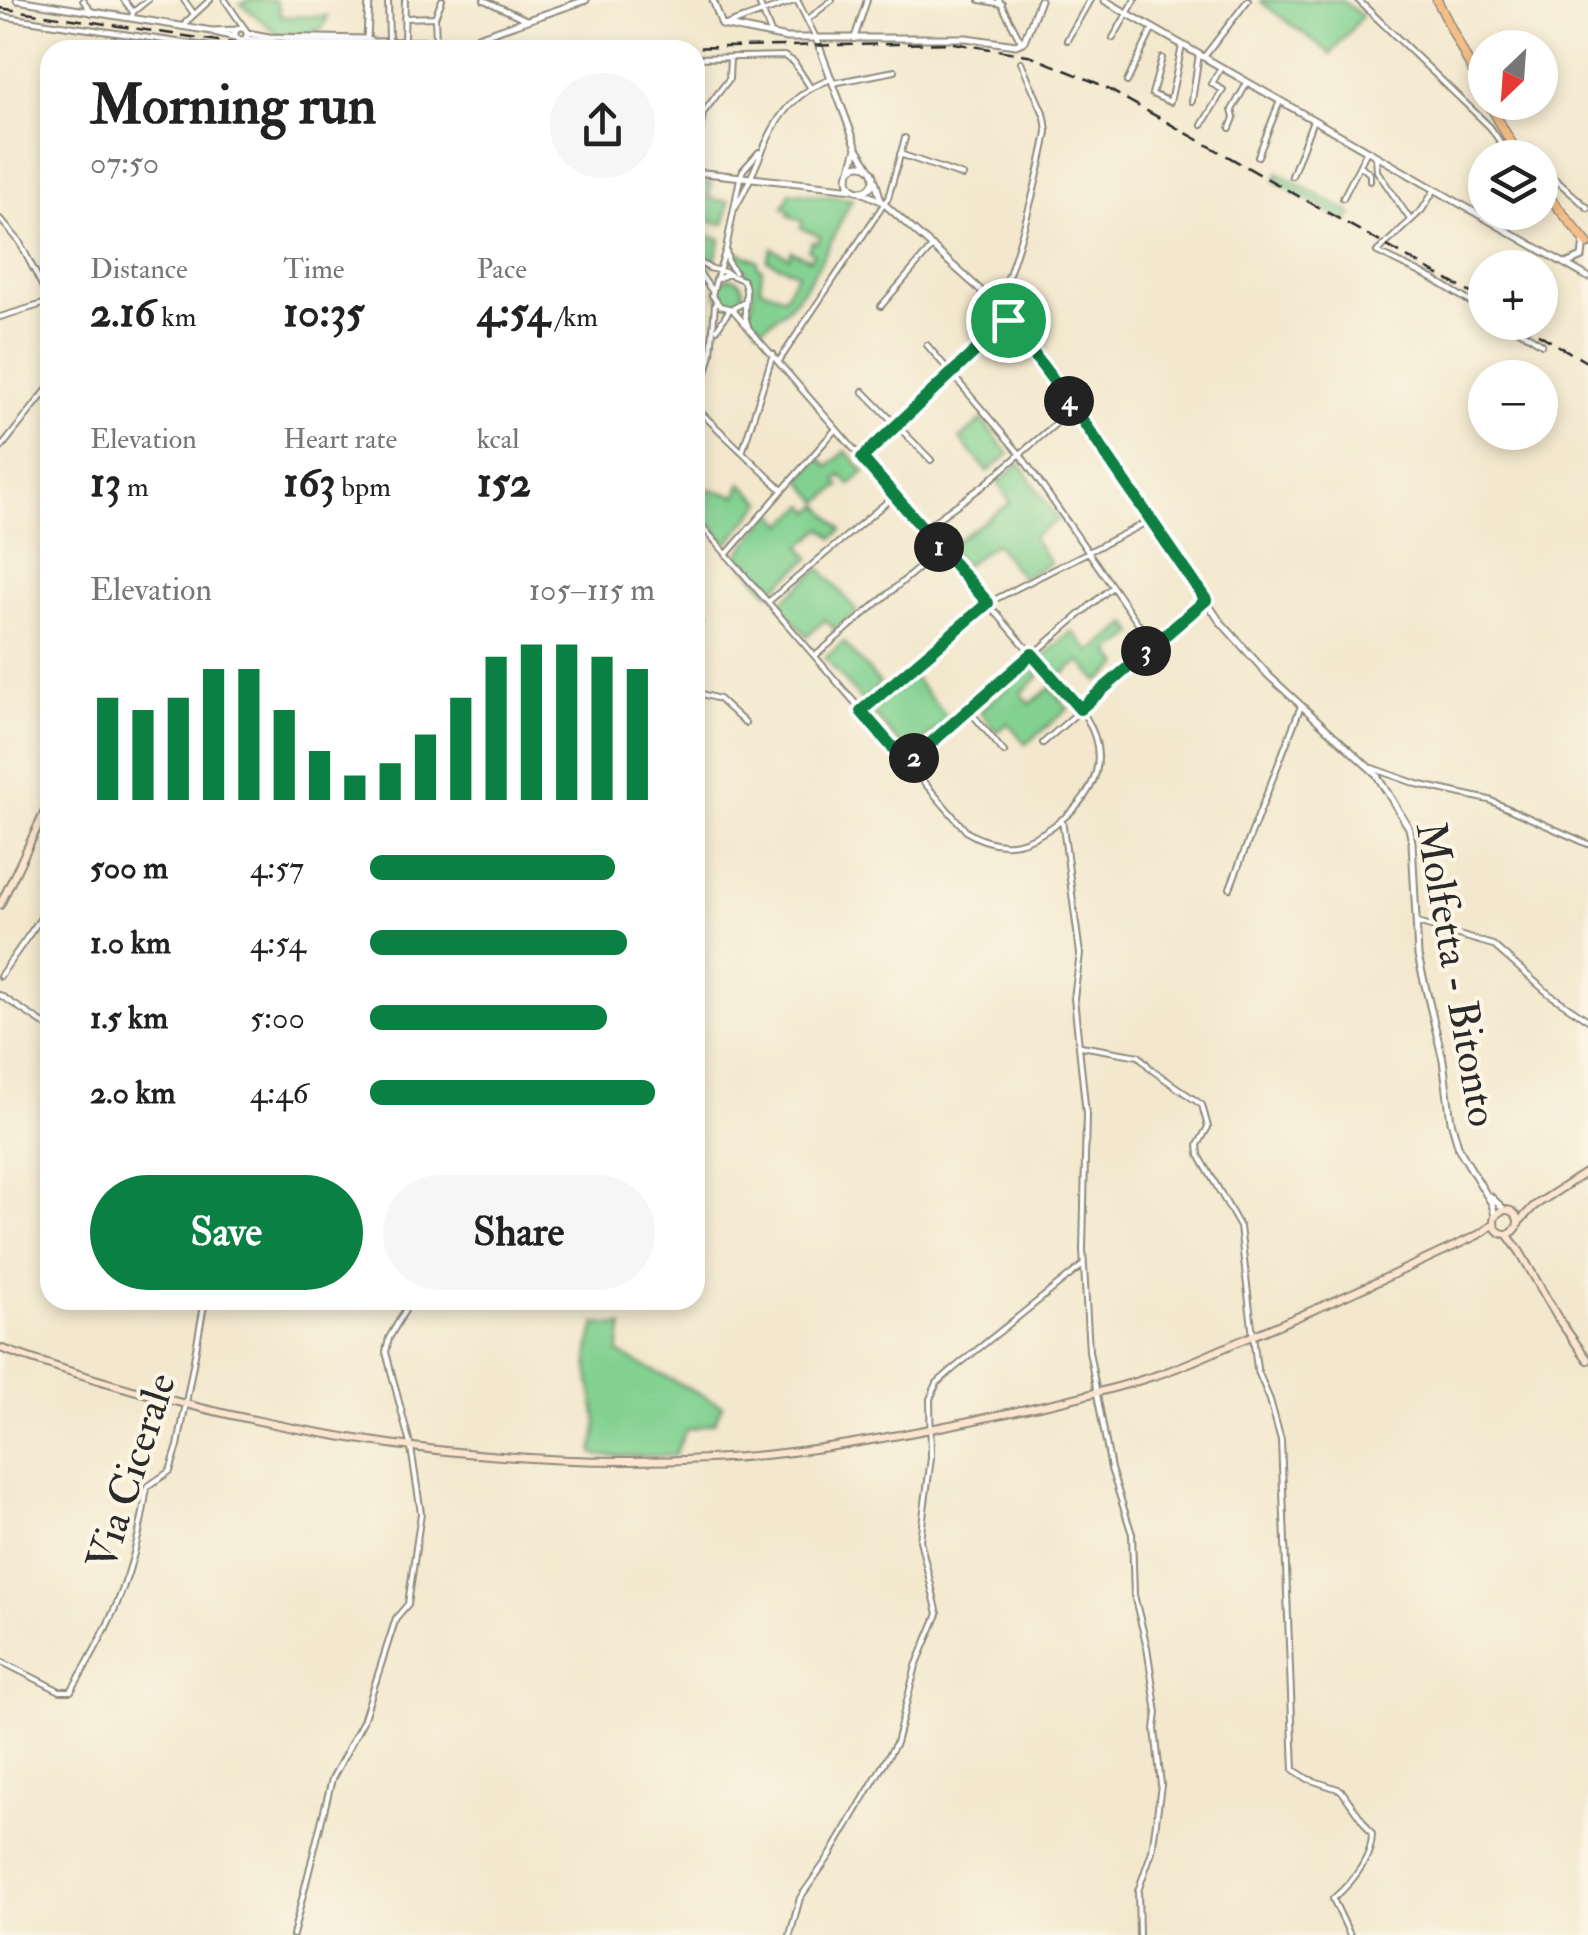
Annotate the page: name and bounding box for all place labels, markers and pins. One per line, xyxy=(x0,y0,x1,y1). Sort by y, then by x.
pin xyxy=(966,278,1051,363)
pin: 4 xyxy=(1044,376,1094,426)
pin: 1 xyxy=(914,522,964,572)
pin: 3 xyxy=(1121,626,1171,676)
pin: 2 xyxy=(889,733,939,783)

